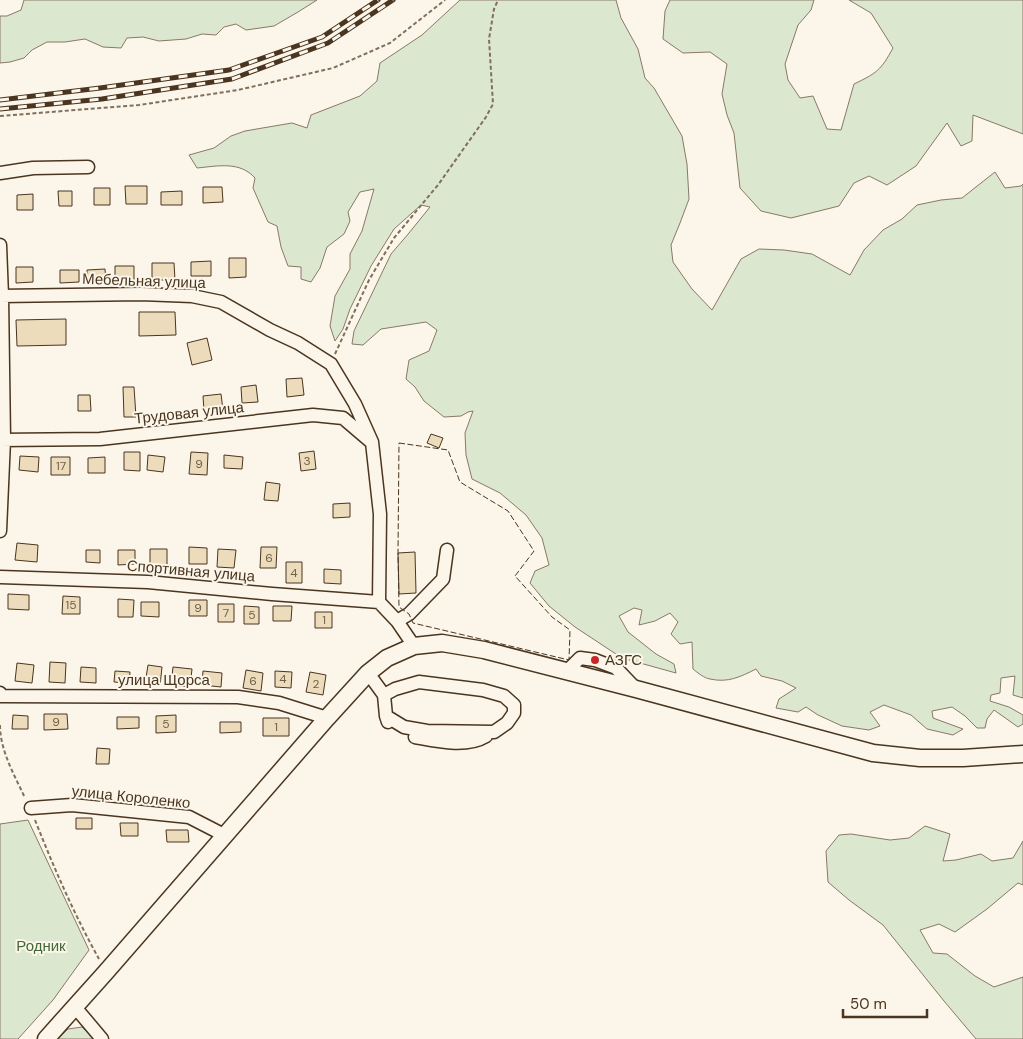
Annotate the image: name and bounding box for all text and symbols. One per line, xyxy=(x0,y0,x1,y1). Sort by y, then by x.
street label: Мебельная улица xyxy=(82,269,207,293)
street label: Трудовая улица xyxy=(133,397,245,429)
house number: 3 xyxy=(303,453,311,469)
house number: 9 xyxy=(195,456,203,472)
house number: 17 xyxy=(56,458,66,474)
house number: 6 xyxy=(265,550,273,566)
street label: Спортивная улица xyxy=(126,555,257,587)
house number: 4 xyxy=(290,565,298,581)
house number: 15 xyxy=(65,597,77,613)
house number: 9 xyxy=(194,600,202,616)
house number: 7 xyxy=(223,605,229,621)
house number: 5 xyxy=(248,607,256,623)
house number: 1 xyxy=(322,612,326,628)
place label: АЗГС xyxy=(605,650,642,670)
marker: АЗГС xyxy=(589,654,601,666)
street label: улица Щорса xyxy=(118,670,211,690)
house number: 4 xyxy=(279,671,287,687)
house number: 6 xyxy=(249,673,257,689)
house number: 2 xyxy=(313,676,320,692)
house number: 9 xyxy=(52,714,60,730)
house number: 5 xyxy=(162,716,170,732)
house number: 1 xyxy=(274,719,278,735)
street label: улица Короленко xyxy=(71,781,191,813)
park label: Родник xyxy=(16,936,66,956)
scale bar xyxy=(843,986,927,1018)
text: 50 m xyxy=(850,994,887,1014)

